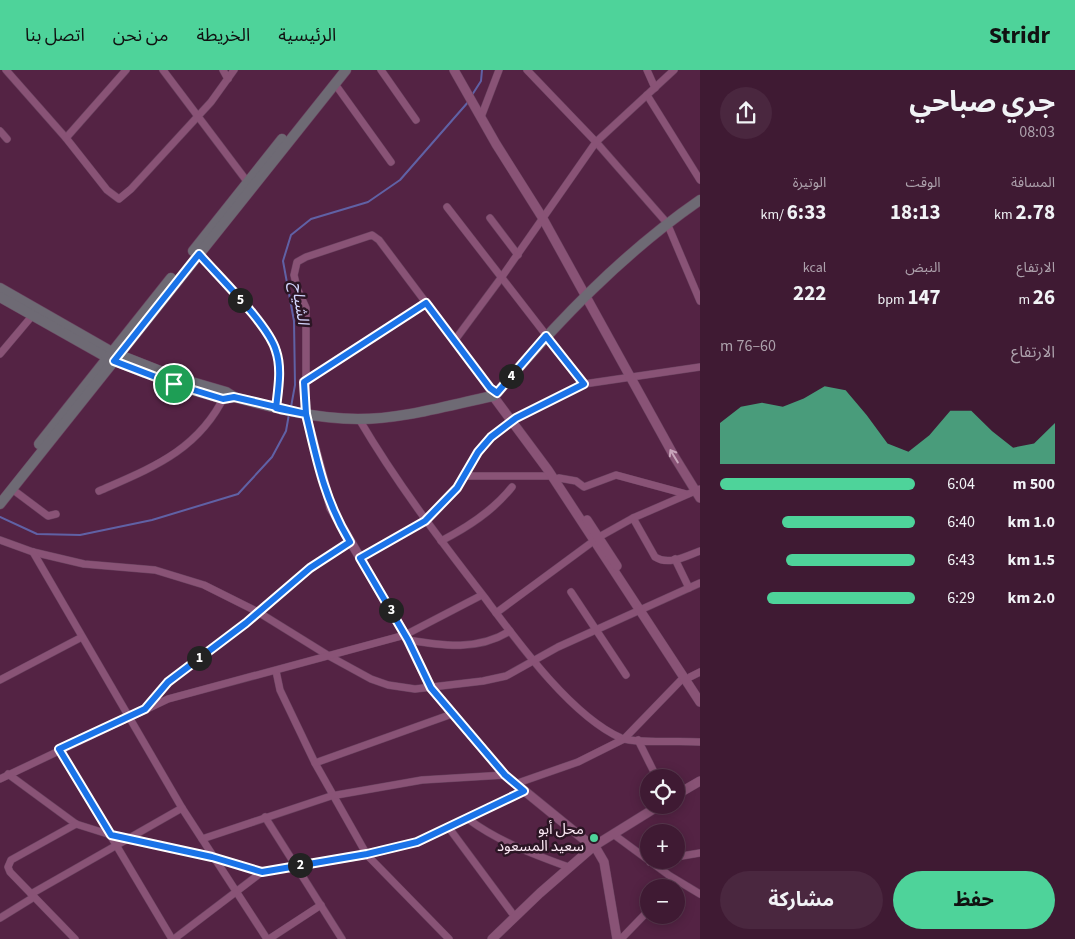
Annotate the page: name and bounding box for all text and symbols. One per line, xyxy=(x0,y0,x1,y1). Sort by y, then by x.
text: Stridr xyxy=(989,18,1050,53)
text: اتصل بنا xyxy=(25,23,85,48)
text: من نحن xyxy=(113,23,168,48)
text: الخريطة xyxy=(196,23,250,48)
text: الرئيسية xyxy=(278,23,336,48)
text: جري صباحي xyxy=(909,82,1055,122)
button: share xyxy=(720,87,772,139)
text: 08:03 xyxy=(1019,121,1055,143)
text: الوتيرة xyxy=(793,173,826,193)
text: الوقت xyxy=(906,173,941,193)
text: المسافة xyxy=(1011,173,1055,193)
text: 6:33 xyxy=(787,197,826,227)
text: 18:13 xyxy=(890,197,941,227)
text: 2.78 xyxy=(1015,197,1055,227)
text: /km xyxy=(761,205,787,225)
text: km xyxy=(994,205,1015,225)
text: kcal xyxy=(803,258,826,278)
text: النبض xyxy=(905,258,941,278)
text: الارتفاع xyxy=(1017,258,1055,278)
text: 222 xyxy=(793,278,826,308)
water label: الشياح xyxy=(285,279,315,328)
text: 147 xyxy=(907,282,941,312)
text: 26 xyxy=(1033,282,1055,312)
pin: 5 xyxy=(228,288,252,312)
text: 5 xyxy=(237,290,244,310)
text: bpm xyxy=(877,290,907,310)
text: m xyxy=(1018,290,1033,310)
text: 60–76 m xyxy=(720,335,776,357)
text: الارتفاع xyxy=(1011,341,1055,363)
pin xyxy=(153,363,195,405)
pin: 4 xyxy=(498,364,524,388)
text: 4 xyxy=(508,366,515,386)
icon: arrive xyxy=(160,370,188,398)
one-way arrow xyxy=(669,450,679,464)
text: 6:04 xyxy=(947,473,975,495)
text: 500 m xyxy=(1013,473,1055,495)
text: 6:40 xyxy=(947,511,975,533)
text: 1.0 km xyxy=(1008,511,1055,533)
text: 6:43 xyxy=(947,549,975,571)
text: 1.5 km xyxy=(1008,549,1055,571)
text: 6:29 xyxy=(947,587,975,609)
text: 2.0 km xyxy=(1008,587,1055,609)
pin: 3 xyxy=(378,598,404,622)
text: 3 xyxy=(388,600,395,620)
pin: 1 xyxy=(186,646,212,670)
text: 1 xyxy=(196,648,203,668)
map controls xyxy=(640,769,685,924)
button: locate xyxy=(640,769,685,814)
place label: محل أبو سعيد المسعود xyxy=(497,819,584,857)
button: + xyxy=(640,824,685,869)
marker: محل أبو سعيد المسعود xyxy=(588,832,600,844)
pin: 2 xyxy=(288,852,312,878)
text: 2 xyxy=(297,855,304,875)
button: مشاركة xyxy=(720,871,883,929)
button: حفظ xyxy=(893,871,1055,929)
button: − xyxy=(640,879,685,924)

